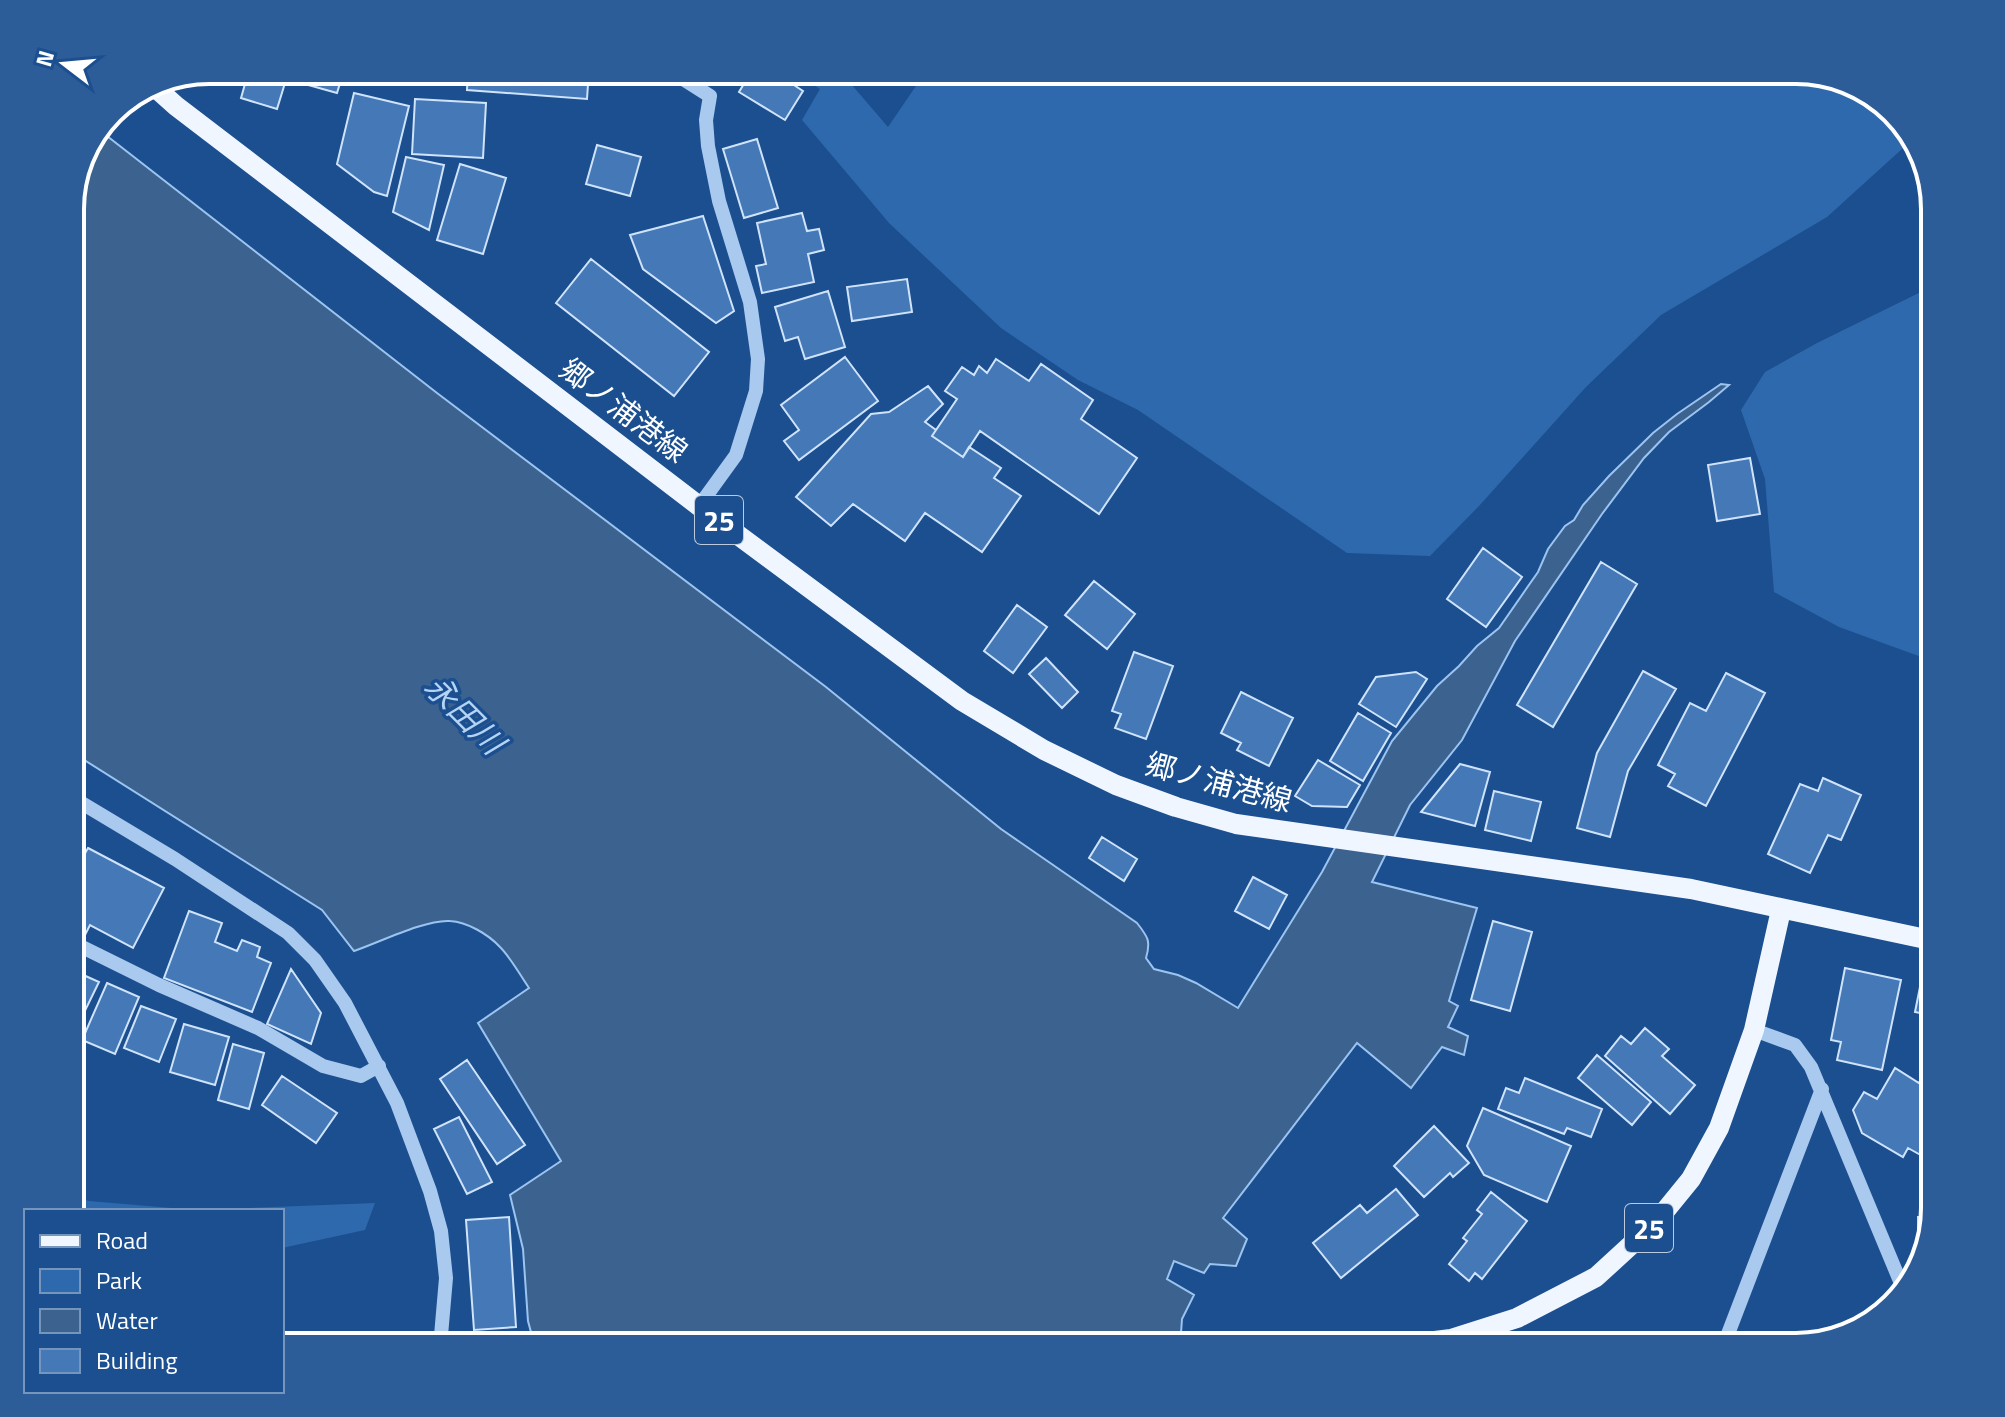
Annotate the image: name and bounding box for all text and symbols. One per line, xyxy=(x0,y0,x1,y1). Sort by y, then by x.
north arrow xyxy=(24,24,104,104)
text: N xyxy=(26,46,63,71)
street label: 郷ノ浦港線 xyxy=(550,346,698,474)
road number: 25 xyxy=(695,496,743,544)
water label: 永田川 xyxy=(414,663,518,767)
street label: 郷ノ浦港線 xyxy=(1141,740,1297,824)
road number: 25 xyxy=(1625,1204,1673,1252)
legend xyxy=(24,1209,284,1393)
text: Road xyxy=(96,1222,148,1258)
text: Park xyxy=(96,1262,142,1298)
text: Water xyxy=(96,1302,158,1338)
text: Building xyxy=(96,1342,178,1378)

